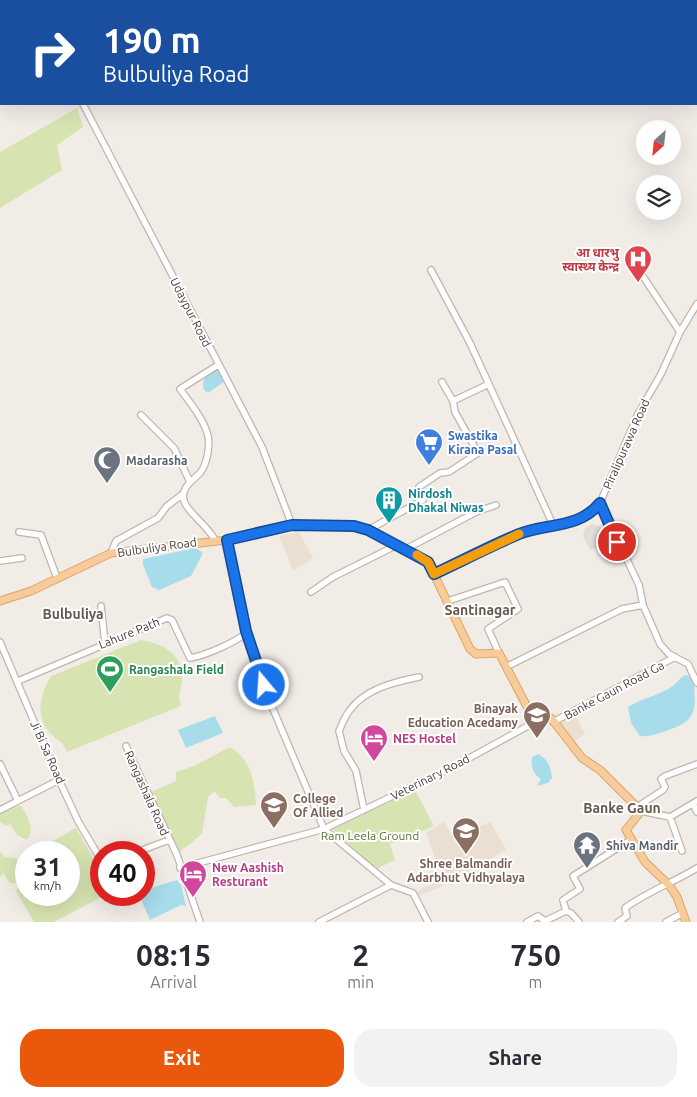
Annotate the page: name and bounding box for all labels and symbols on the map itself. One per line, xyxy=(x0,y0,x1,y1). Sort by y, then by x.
north arrow xyxy=(636,120,681,165)
hospital icon: आ धारभु स्वास्थ्य केन्द्र xyxy=(623,244,653,283)
place label: आ धारभु स्वास्थ्य केन्द्र xyxy=(562,246,620,273)
street label: Udaypur Road xyxy=(168,275,214,349)
street label: Piralipurawa Road xyxy=(600,397,652,491)
supermarket icon: Swastika Kirana Pasal xyxy=(414,427,444,466)
place label: Swastika Kirana Pasal xyxy=(448,429,517,456)
mosque icon: Madarasha xyxy=(92,445,122,484)
place label: Madarasha xyxy=(126,454,187,467)
building icon: Nirdosh Dhakal Niwas xyxy=(374,485,404,524)
place label: Nirdosh Dhakal Niwas xyxy=(408,487,484,514)
pin xyxy=(596,521,638,563)
street label: Bulbuliya Road xyxy=(117,535,197,559)
district label: Santinagar xyxy=(444,602,516,618)
district label: Bulbuliya xyxy=(42,606,104,622)
street label: Lahure Path xyxy=(97,615,161,651)
sports icon: Rangashala Field xyxy=(95,654,125,693)
position arrow xyxy=(237,658,289,710)
street label: Banke Gaun Road Ga xyxy=(562,658,666,722)
place label: Rangashala Field xyxy=(129,663,224,676)
school or university icon: Binayak Education Acedamy xyxy=(522,700,552,739)
place label: Binayak Education Acedamy xyxy=(408,702,519,729)
street label: Ji Bi Sa Road xyxy=(28,718,68,786)
hotel icon: NES Hostel xyxy=(359,723,389,762)
place label: NES Hostel xyxy=(393,732,456,745)
street label: Rangashala Road xyxy=(122,749,172,837)
street label: Veterinary Road xyxy=(388,752,472,802)
school or university icon: College Of Allied xyxy=(259,790,289,829)
place label: College Of Allied xyxy=(293,792,343,819)
district label: Banke Gaun xyxy=(583,800,661,816)
school or university icon: Shree Balmandir Adarbhut Vidhyalaya xyxy=(451,816,481,855)
park label: Ram Leela Ground xyxy=(321,829,419,842)
temple icon: Shiva Mandir xyxy=(572,830,602,869)
place label: Shiva Mandir xyxy=(606,839,678,852)
speed limit sign: 40 xyxy=(90,841,155,906)
place label: Shree Balmandir Adarbhut Vidhyalaya xyxy=(407,857,525,884)
hotel icon: New Aashish Resturant xyxy=(178,859,208,898)
place label: New Aashish Resturant xyxy=(212,861,284,888)

